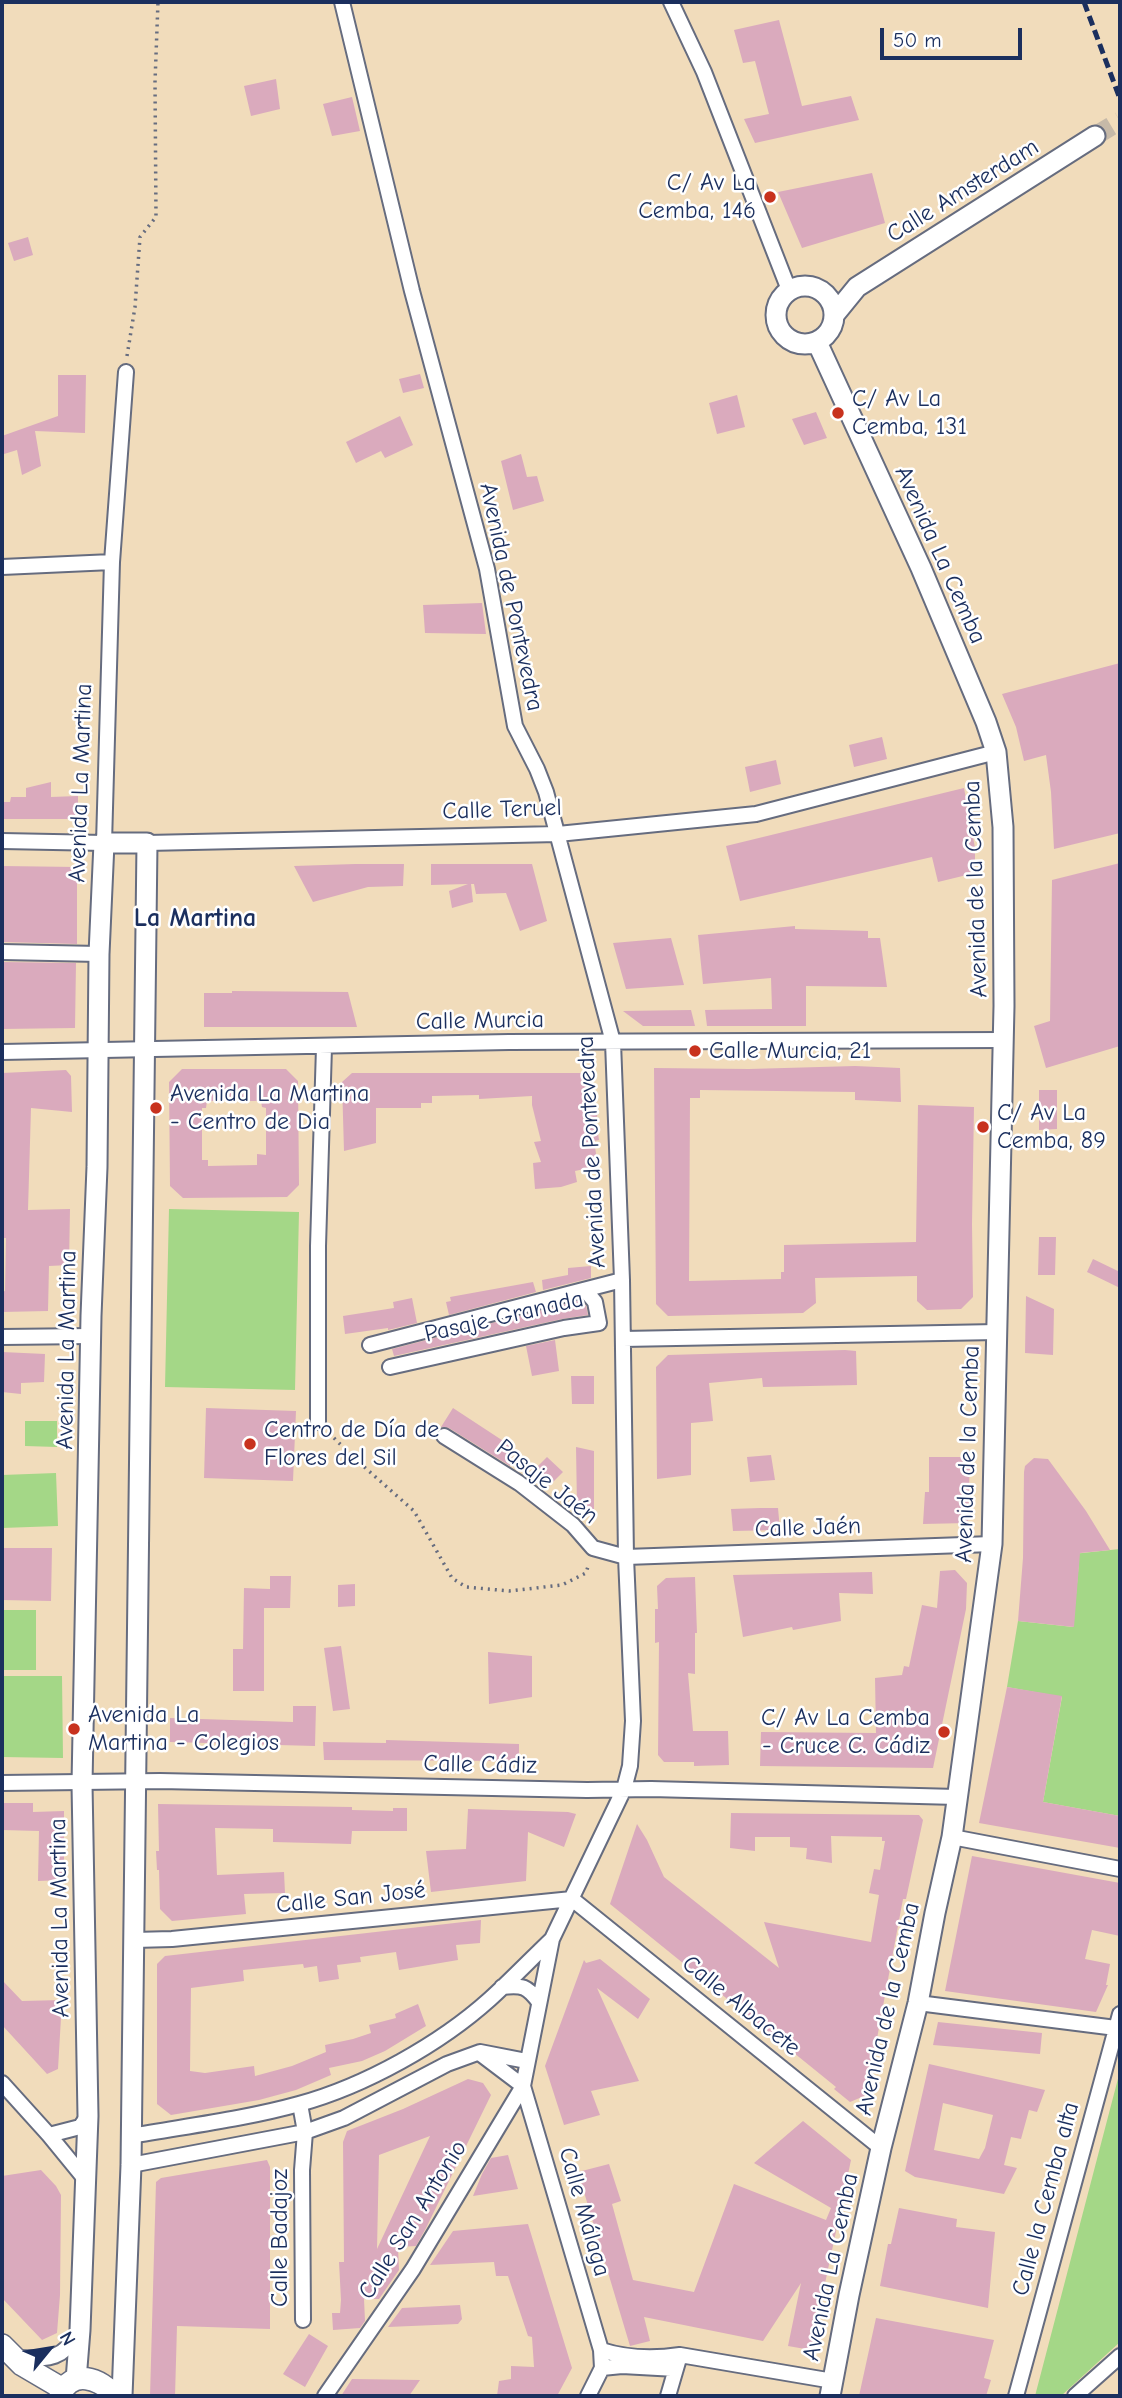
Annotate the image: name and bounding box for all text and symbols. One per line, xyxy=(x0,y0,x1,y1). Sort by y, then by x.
scale bar xyxy=(884,14,1026,58)
text: 50 m xyxy=(893,28,942,52)
street label: Calle Amsterdam xyxy=(882,133,1044,249)
place label: C/ Av La Cemba, 146 xyxy=(638,169,756,225)
marker: C/ Av La Cemba, 146 xyxy=(762,189,778,205)
place label: C/ Av La Cemba, 131 xyxy=(852,385,967,441)
marker: C/ Av La Cemba, 131 xyxy=(830,405,846,421)
street label: Avenida La Cemba xyxy=(888,462,992,648)
street label: Avenida de Pontevedra xyxy=(473,480,549,714)
street label: Avenida La Martina xyxy=(63,683,99,883)
street label: Avenida de la Cemba xyxy=(958,780,994,998)
street label: Calle Teruel xyxy=(442,794,562,826)
district label: La Martina xyxy=(134,903,256,935)
street label: Calle Murcia xyxy=(416,1005,544,1037)
street label: Avenida de Pontevedra xyxy=(572,1035,612,1269)
place label: Calle Murcia, 21 xyxy=(709,1037,871,1065)
marker: Calle Murcia, 21 xyxy=(687,1043,703,1059)
place label: Avenida La Martina - Centro de Dia xyxy=(170,1080,369,1136)
place label: C/ Av La Cemba, 89 xyxy=(997,1099,1106,1155)
marker: Avenida La Martina - Centro de Dia xyxy=(148,1100,164,1116)
marker: C/ Av La Cemba, 89 xyxy=(975,1119,991,1135)
street label: Avenida La Martina xyxy=(51,1250,83,1450)
street label: Pasaje Granada xyxy=(422,1285,586,1349)
street label: Avenida de la Cemba xyxy=(950,1345,986,1563)
place label: Centro de Día de Flores del Sil xyxy=(264,1416,439,1472)
street label: Pasaje Jaén xyxy=(490,1433,604,1531)
marker: Centro de Día de Flores del Sil xyxy=(242,1436,258,1452)
street label: Calle Jaén xyxy=(754,1512,862,1544)
place label: Avenida La Martina - Colegios xyxy=(88,1701,279,1757)
place label: C/ Av La Cemba - Cruce C. Cádiz xyxy=(761,1704,930,1760)
marker: Avenida La Martina - Colegios xyxy=(66,1721,82,1737)
marker: C/ Av La Cemba - Cruce C. Cádiz xyxy=(936,1724,952,1740)
street label: Calle Cádiz xyxy=(423,1750,537,1780)
street label: Avenida La Martina xyxy=(44,1818,76,2018)
street label: Calle San José xyxy=(275,1876,427,1920)
street label: Avenida de la Cemba xyxy=(849,1900,927,2118)
street label: Calle Albacete xyxy=(676,1950,806,2062)
street label: Calle la Cemba alta xyxy=(1006,2099,1086,2299)
street label: Calle San Antonio xyxy=(353,2135,473,2305)
street label: Calle Málaga xyxy=(552,2144,616,2280)
street label: Calle Badajoz xyxy=(266,2169,294,2307)
street label: Avenida La Cemba xyxy=(797,2171,865,2363)
north arrow xyxy=(14,2314,84,2384)
text: N xyxy=(55,2328,80,2349)

